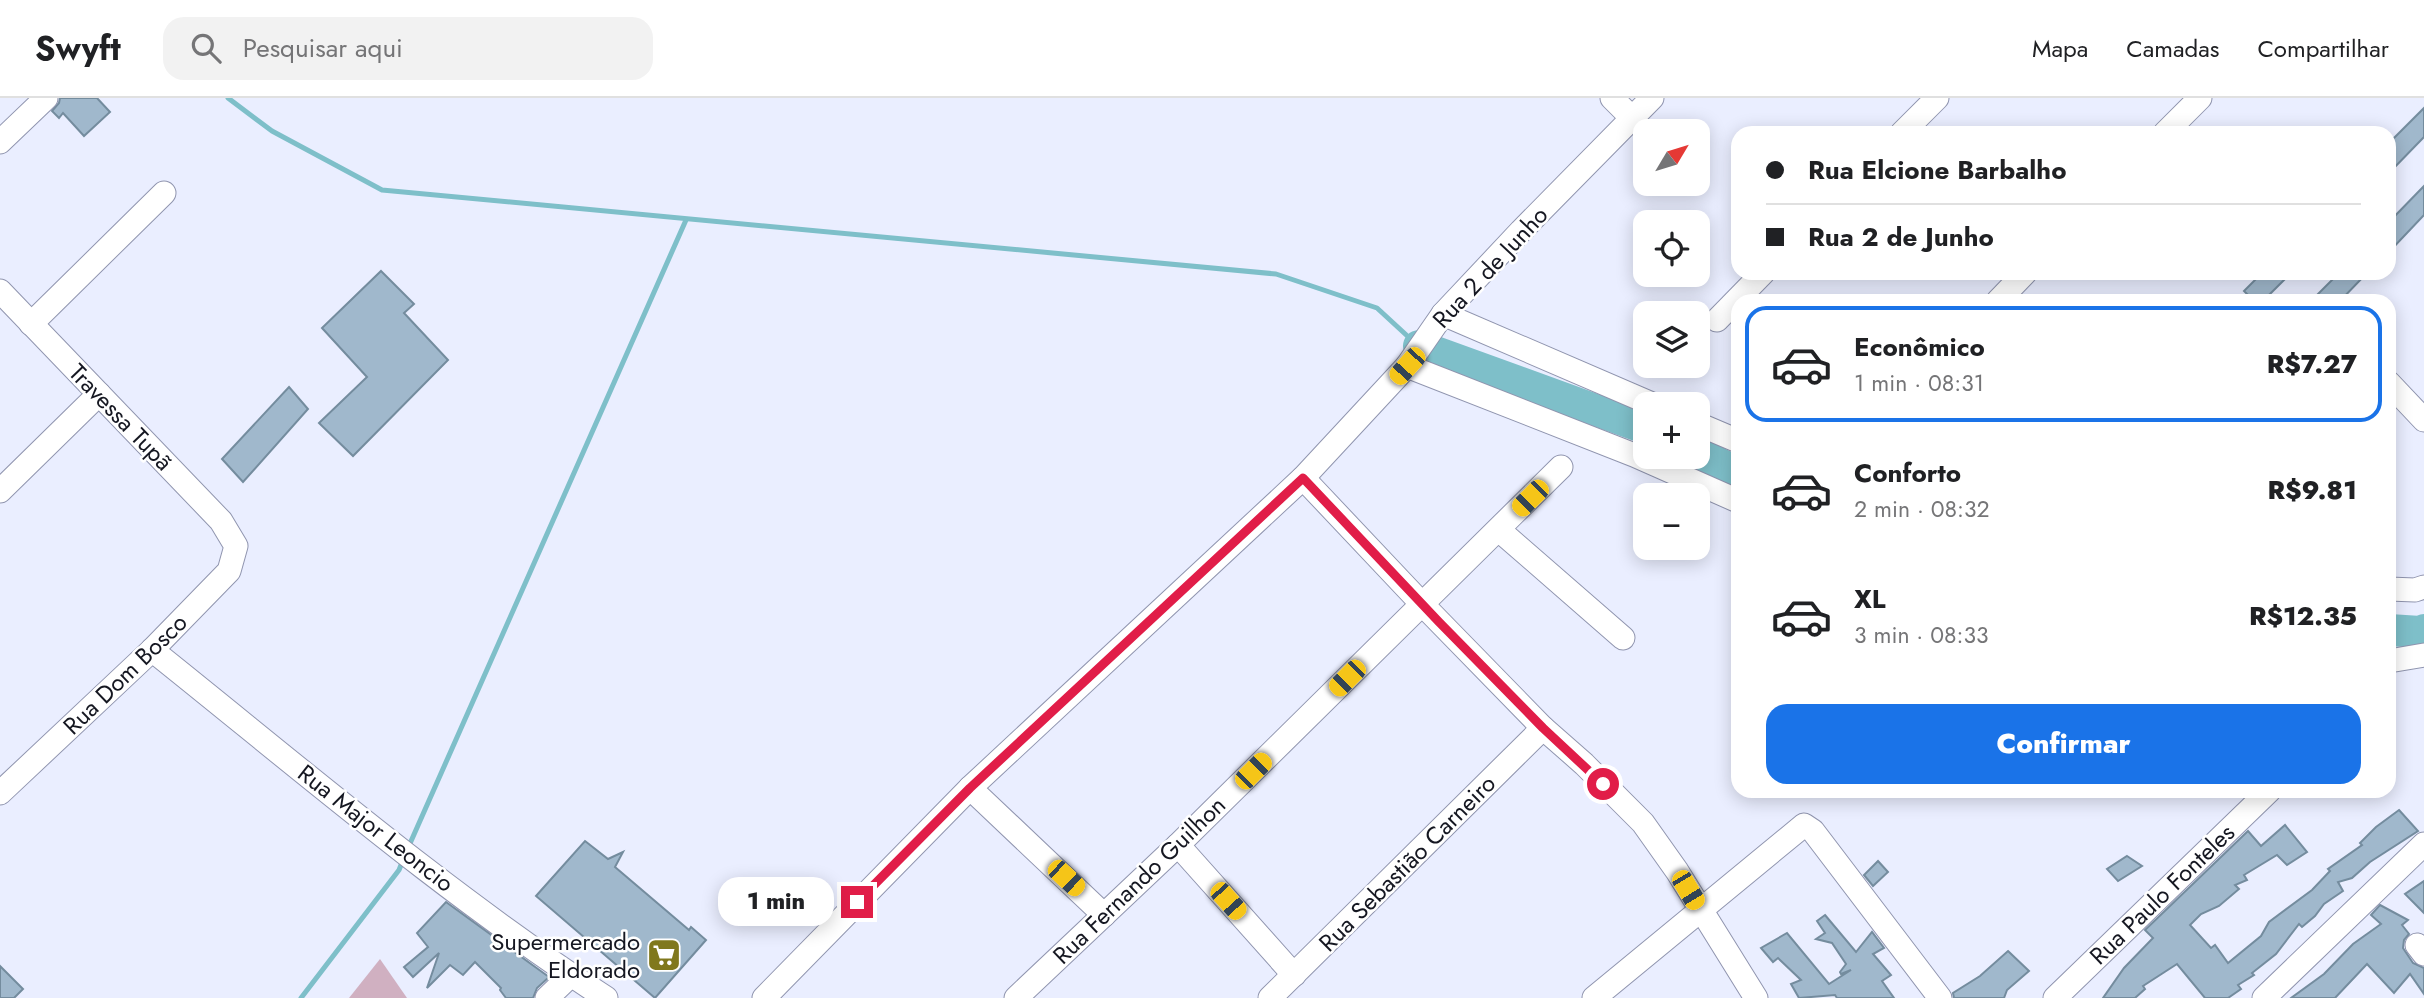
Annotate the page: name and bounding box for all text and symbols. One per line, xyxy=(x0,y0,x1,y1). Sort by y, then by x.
search box xyxy=(163,17,653,80)
text: Swyft xyxy=(35,25,121,72)
icon: search xyxy=(187,29,225,67)
text: Pesquisar aqui xyxy=(243,29,403,67)
text: Mapa xyxy=(2032,31,2088,66)
text: Camadas xyxy=(2126,31,2219,66)
text: Compartilhar xyxy=(2257,31,2389,66)
north arrow xyxy=(1633,119,1710,196)
map controls xyxy=(1633,119,1710,560)
text: Rua Elcione Barbalho xyxy=(1808,151,2066,189)
street label: Rua 2 de Junho xyxy=(1424,198,1556,336)
button: locate xyxy=(1633,210,1710,287)
text: Rua 2 de Junho xyxy=(1808,218,1994,256)
button: layers xyxy=(1633,301,1710,378)
text: Econômico xyxy=(1854,328,1985,366)
icon: car xyxy=(1770,333,1833,396)
car xyxy=(1386,343,1429,389)
text: R$7.27 xyxy=(2267,345,2357,383)
street label: Travessa Tupã xyxy=(61,356,181,478)
text: 1 min · 08:31 xyxy=(1854,366,1984,400)
button: + xyxy=(1633,392,1710,469)
text: Conforto xyxy=(1854,454,1961,492)
icon: car xyxy=(1770,459,1833,522)
text: R$9.81 xyxy=(2268,471,2357,509)
car xyxy=(1508,476,1553,520)
button: − xyxy=(1633,483,1710,560)
text: 2 min · 08:32 xyxy=(1854,492,1990,526)
text: XL xyxy=(1854,580,1886,618)
icon: car xyxy=(1770,585,1833,648)
text: R$12.35 xyxy=(2249,597,2357,635)
street label: Rua Dom Bosco xyxy=(55,606,195,742)
text: 3 min · 08:33 xyxy=(1854,618,1989,652)
car xyxy=(1325,656,1370,700)
button: Confirmar xyxy=(1766,704,2361,784)
car xyxy=(1231,749,1276,793)
street label: Rua Major Leoncio xyxy=(290,756,462,900)
street label: Rua Sebastião Carneiro xyxy=(1311,767,1503,959)
route start xyxy=(1587,768,1619,800)
street label: Rua Fernando Guilhon xyxy=(1045,788,1233,972)
street label: Rua Paulo Fonteles xyxy=(2082,815,2242,973)
car xyxy=(1044,856,1089,900)
car xyxy=(1669,867,1708,913)
callout: 1 min xyxy=(717,878,832,926)
car xyxy=(1207,878,1250,924)
text: 1 min xyxy=(747,884,805,918)
route end xyxy=(841,886,873,918)
place label: Supermercado Eldorado xyxy=(491,924,640,987)
supermarket icon: Supermercado Eldorado xyxy=(645,936,683,974)

